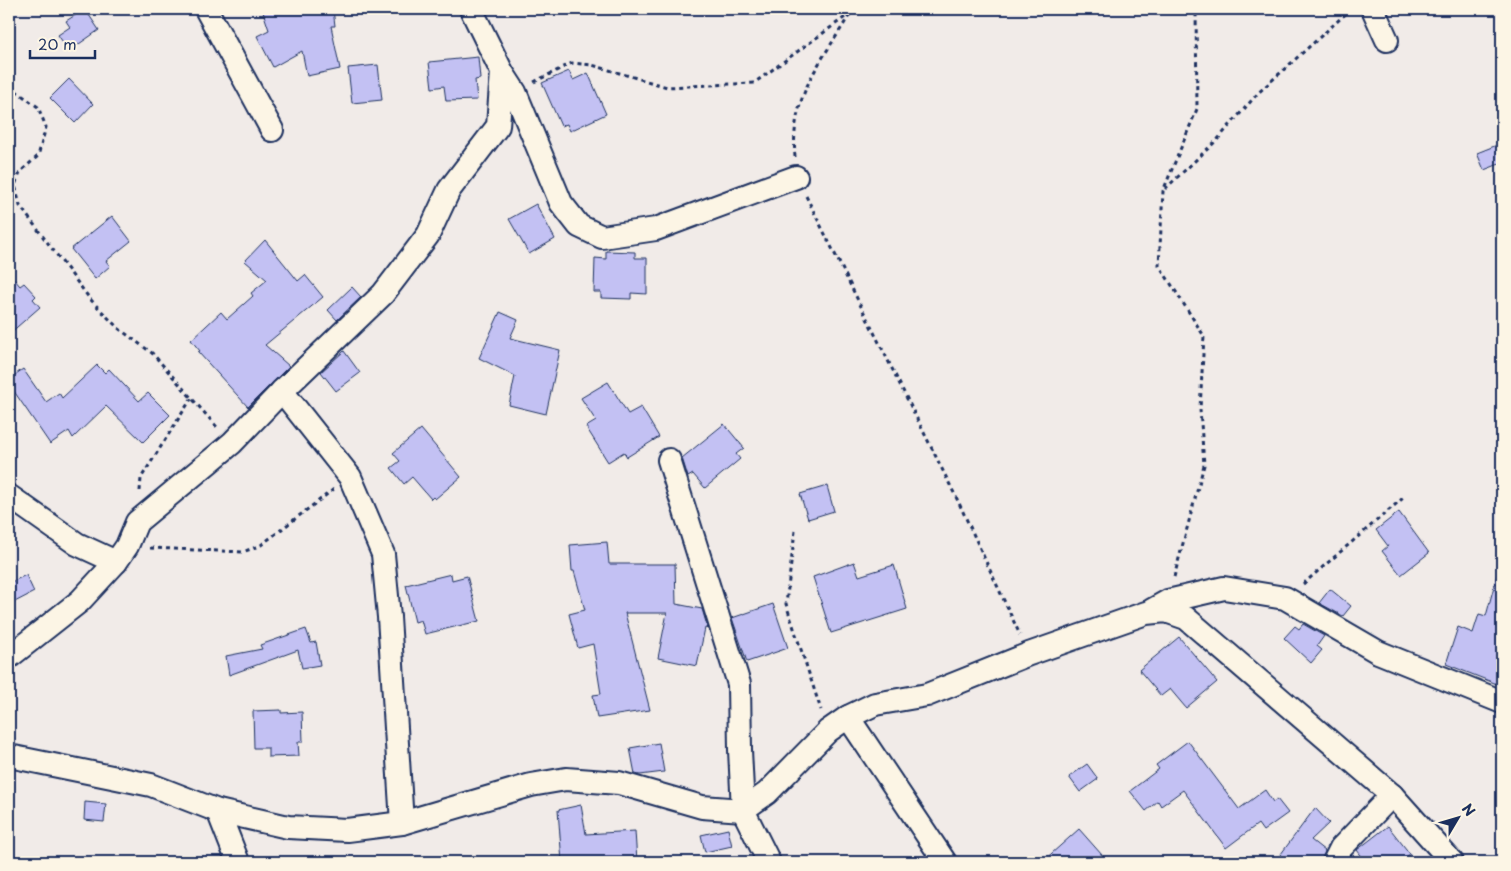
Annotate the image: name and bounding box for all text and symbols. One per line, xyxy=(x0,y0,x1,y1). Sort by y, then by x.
scale bar xyxy=(30,28,95,60)
text: 20 m xyxy=(38,32,77,55)
north arrow xyxy=(1434,794,1484,844)
text: N xyxy=(1457,799,1480,821)

